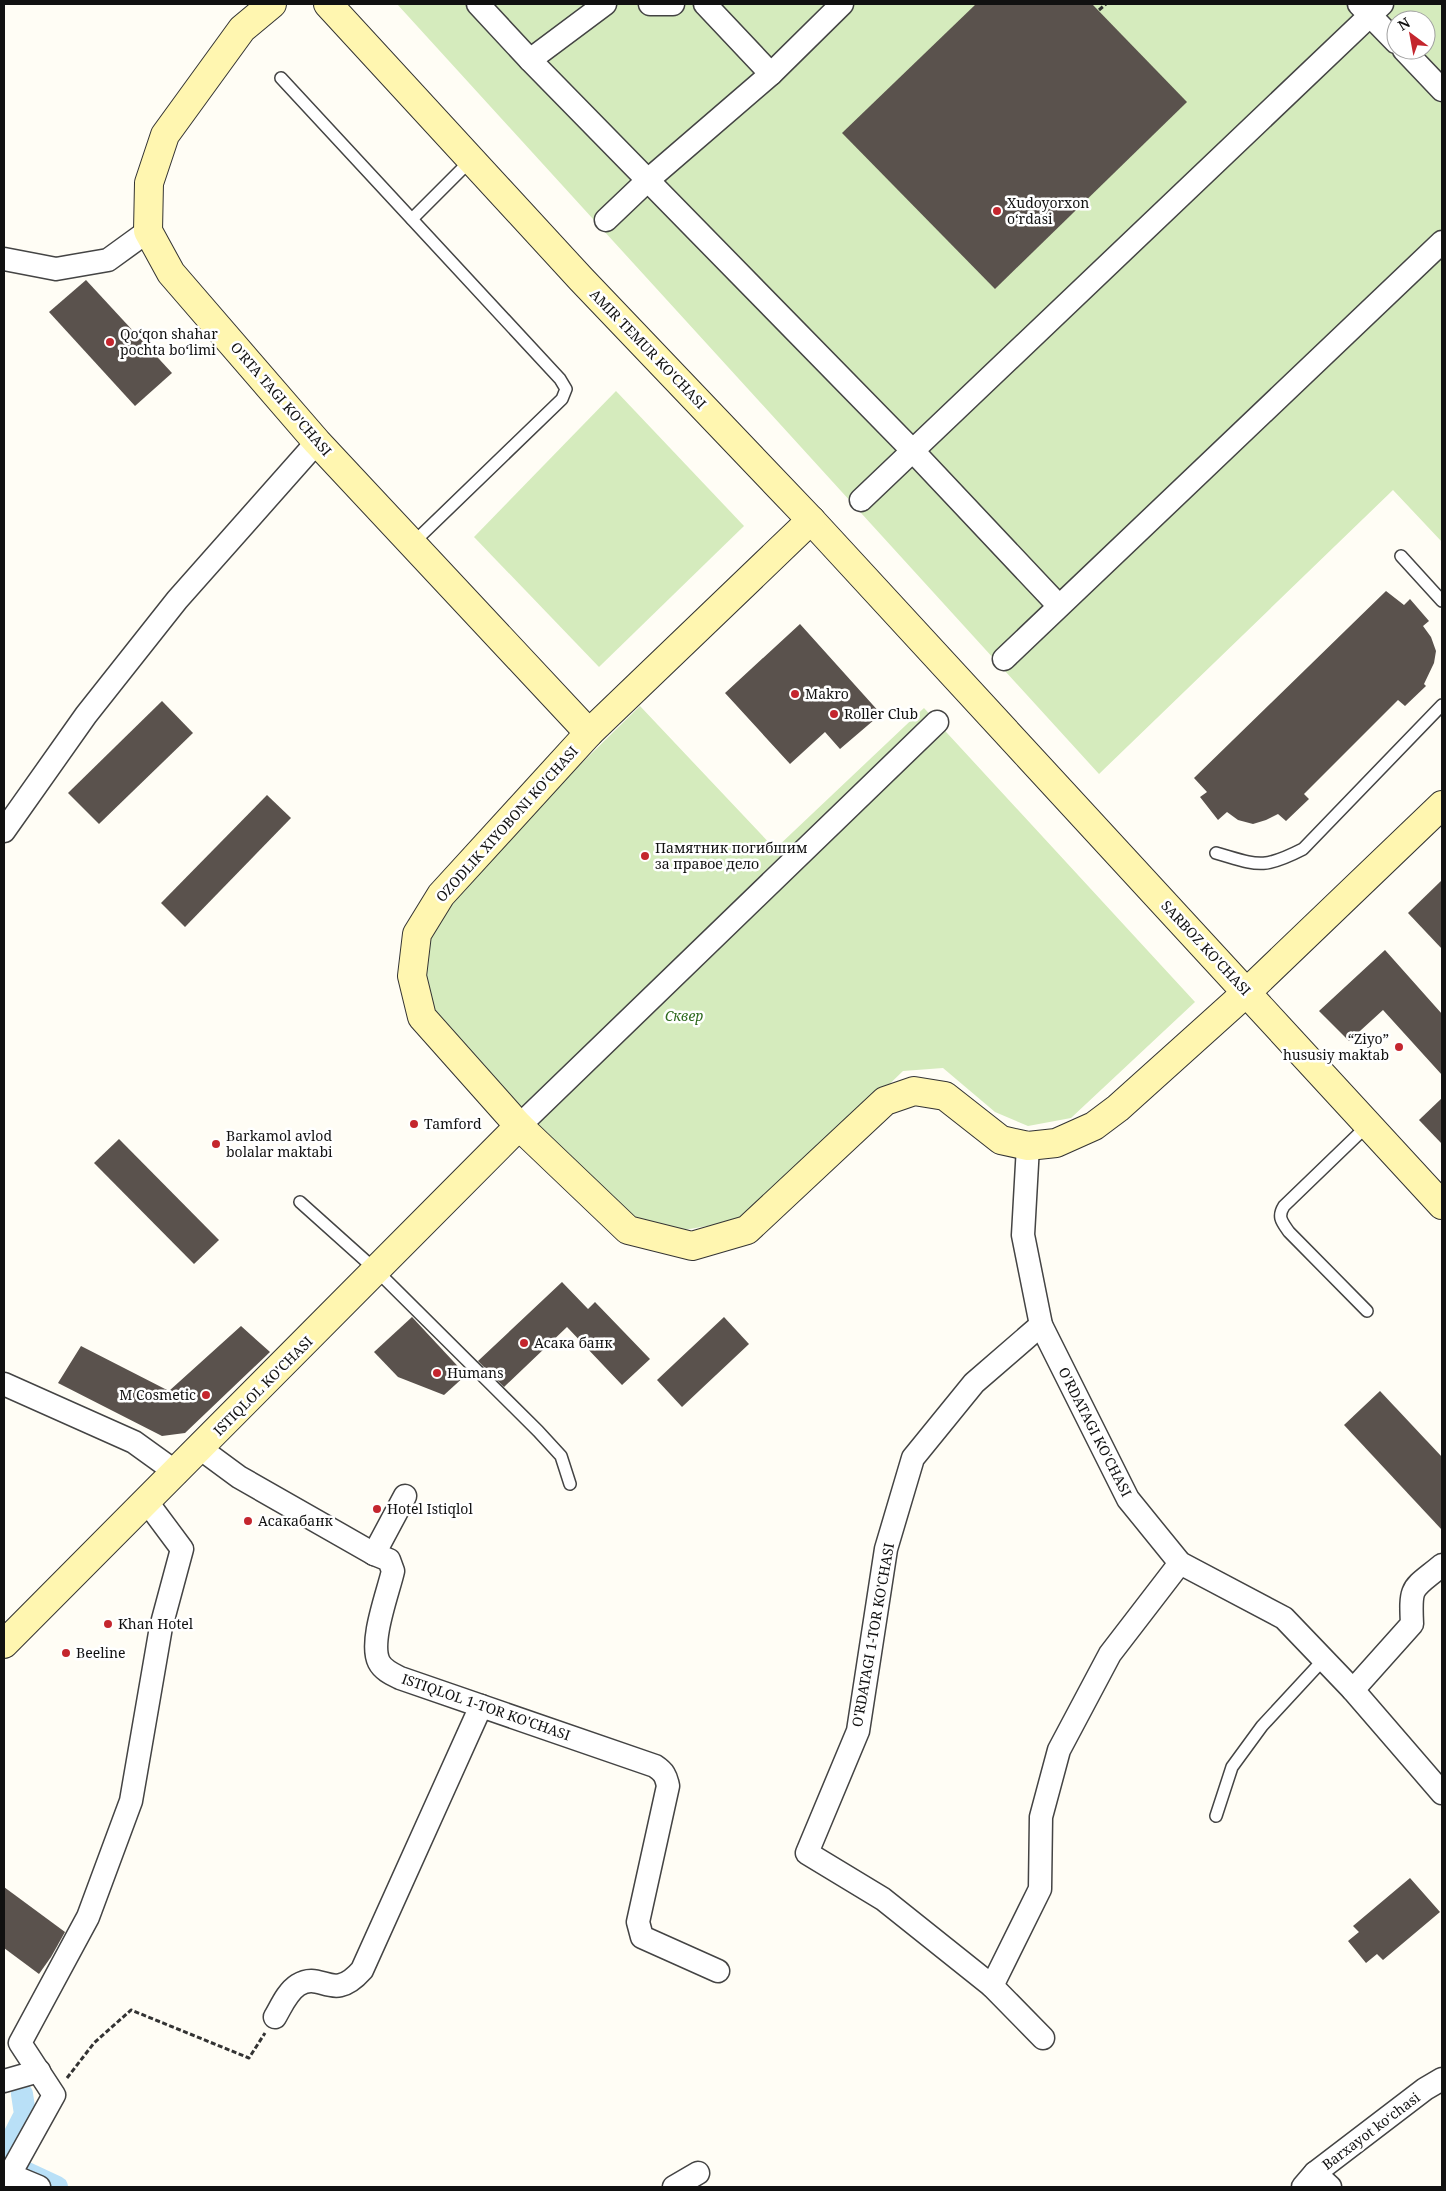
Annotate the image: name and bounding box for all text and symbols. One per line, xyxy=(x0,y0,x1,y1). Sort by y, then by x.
north arrow xyxy=(1386,10,1436,60)
text: N xyxy=(1394,13,1414,35)
place label: Xudoyorxon oʻrdasi xyxy=(1007,193,1089,228)
marker: Xudoyorxon oʻrdasi xyxy=(991,205,1003,217)
street label: AMIR TEMUR KO'CHASI xyxy=(586,285,711,413)
place label: Qo‘qon shahar pochta bo‘limi xyxy=(120,324,218,359)
marker: Qo‘qon shahar pochta bo‘limi xyxy=(104,336,116,348)
street label: O'RTA TAGI KO'CHASI xyxy=(227,338,336,460)
place label: Makro xyxy=(805,684,849,703)
marker: Makro xyxy=(789,688,801,700)
place label: Roller Club xyxy=(844,704,918,723)
marker: Roller Club xyxy=(828,708,840,720)
street label: OZODLIK XIYOBONI KO'CHASI xyxy=(431,742,582,906)
place label: Памятник погибшим за правое дело xyxy=(655,838,808,873)
marker: Памятник погибшим за правое дело xyxy=(639,850,651,862)
street label: SARBOZ KO'CHASI xyxy=(1157,896,1255,999)
park label: Сквер xyxy=(665,1006,703,1025)
place label: “Ziyo” hususiy maktab xyxy=(1283,1029,1389,1064)
marker: “Ziyo” hususiy maktab xyxy=(1393,1041,1405,1053)
place label: Tamford xyxy=(424,1114,482,1133)
marker: Tamford xyxy=(408,1118,420,1130)
place label: Barkamol avlod bolalar maktabi xyxy=(226,1126,333,1161)
marker: Barkamol avlod bolalar maktabi xyxy=(210,1138,222,1150)
street label: ISTIQLOL KO'CHASI xyxy=(209,1332,317,1440)
place label: Асака банк xyxy=(534,1333,613,1352)
marker: Асака банк xyxy=(518,1337,530,1349)
place label: Humans xyxy=(447,1363,503,1382)
street label: O'RDATAGI KO'CHASI xyxy=(1055,1364,1136,1500)
marker: Humans xyxy=(431,1367,443,1379)
place label: M Cosmetic xyxy=(119,1385,196,1404)
marker: M Cosmetic xyxy=(200,1389,212,1401)
place label: Hotel Istiqlol xyxy=(387,1499,473,1518)
marker: Hotel Istiqlol xyxy=(371,1503,383,1515)
place label: Асакабанк xyxy=(258,1511,334,1530)
marker: Асакабанк xyxy=(242,1515,254,1527)
street label: O'RDATAGI 1-TOR KO'CHASI xyxy=(847,1541,898,1728)
place label: Khan Hotel xyxy=(118,1614,194,1633)
marker: Khan Hotel xyxy=(102,1618,114,1630)
place label: Beeline xyxy=(76,1643,125,1662)
marker: Beeline xyxy=(60,1647,72,1659)
street label: ISTIQLOL 1-TOR KO'CHASI xyxy=(399,1669,573,1744)
street label: Barxayot koʻchasi xyxy=(1318,2087,1424,2174)

